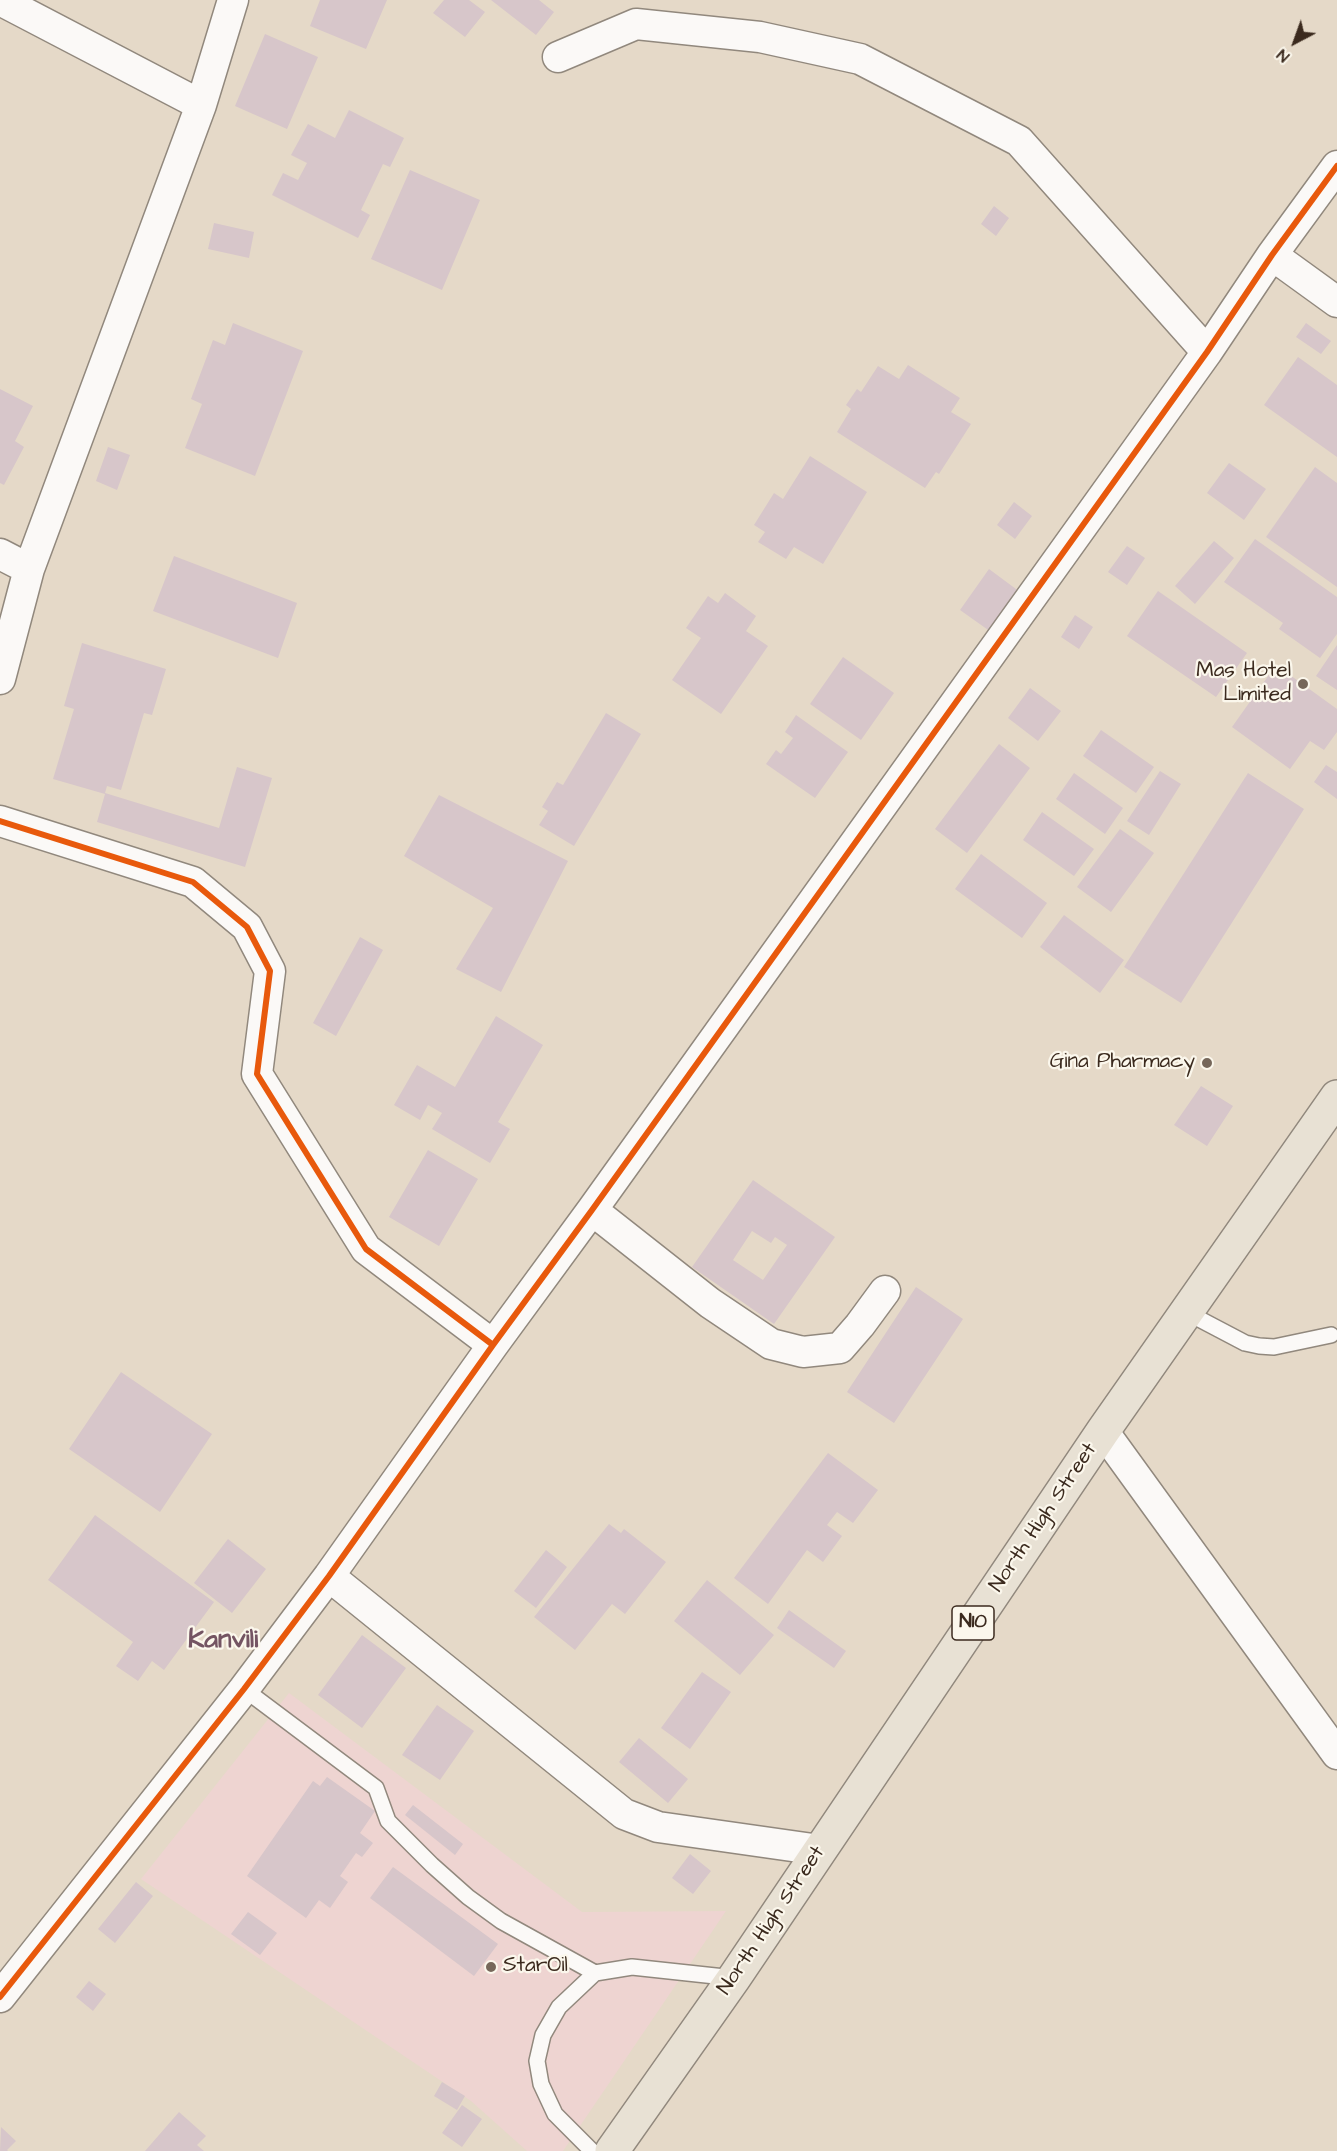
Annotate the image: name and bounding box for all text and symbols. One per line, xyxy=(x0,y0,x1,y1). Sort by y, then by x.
north arrow xyxy=(1265,12,1325,72)
text: N xyxy=(1272,44,1294,67)
place label: Mas Hotel Limited xyxy=(1196,659,1291,709)
marker: Mas Hotel Limited xyxy=(1296,677,1310,691)
place label: Gina Pharmacy xyxy=(1050,1050,1195,1076)
marker: Gina Pharmacy xyxy=(1200,1056,1214,1070)
street label: North High Street xyxy=(985,1439,1103,1597)
road number: N10 xyxy=(952,1606,994,1640)
district label: Kanvili xyxy=(188,1625,258,1657)
street label: North High Street xyxy=(713,1842,831,2000)
place label: StarOil xyxy=(503,1954,568,1980)
marker: StarOil xyxy=(484,1960,498,1974)

